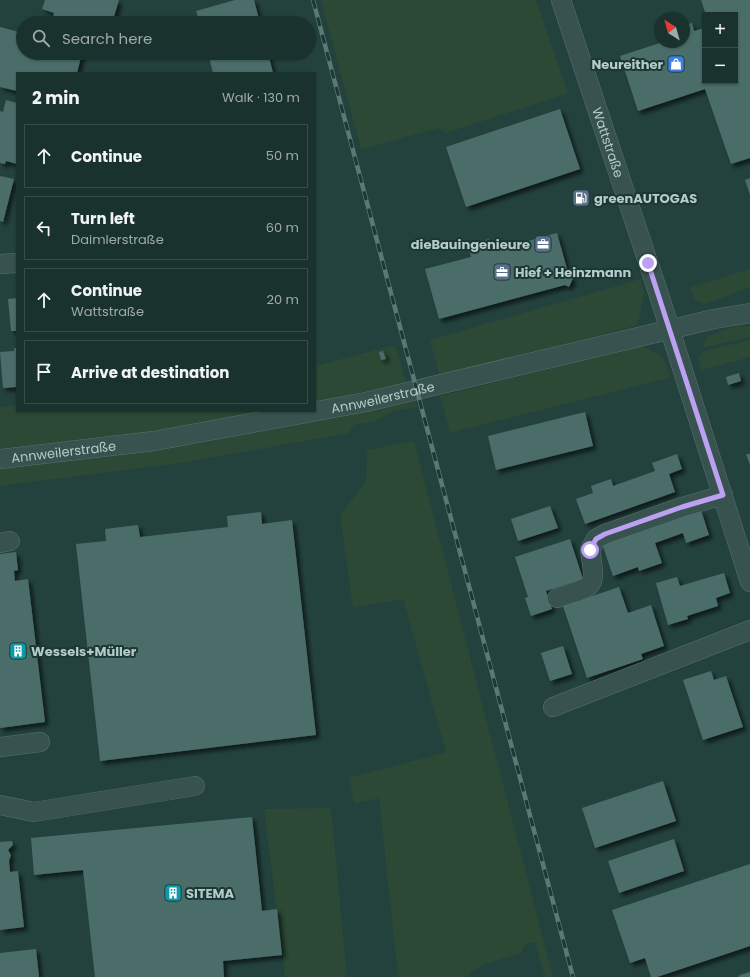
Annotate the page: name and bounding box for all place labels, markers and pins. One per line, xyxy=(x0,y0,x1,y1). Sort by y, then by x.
shop icon: Neureither xyxy=(666,54,686,74)
place label: Neureither xyxy=(591,55,663,74)
fuel station icon: greenAUTOGAS xyxy=(571,188,591,208)
place label: greenAUTOGAS xyxy=(594,189,697,208)
office icon: dieBauingenieure xyxy=(533,234,553,254)
place label: dieBauingenieure xyxy=(411,235,530,254)
office icon: Hief + Heinzmann xyxy=(492,262,512,282)
place label: Hief + Heinzmann xyxy=(515,263,632,282)
building icon: Wessels+Müller xyxy=(8,641,28,661)
place label: Wessels+Müller xyxy=(31,642,137,661)
building icon: SITEMA xyxy=(163,883,183,903)
place label: SITEMA xyxy=(186,884,234,903)

